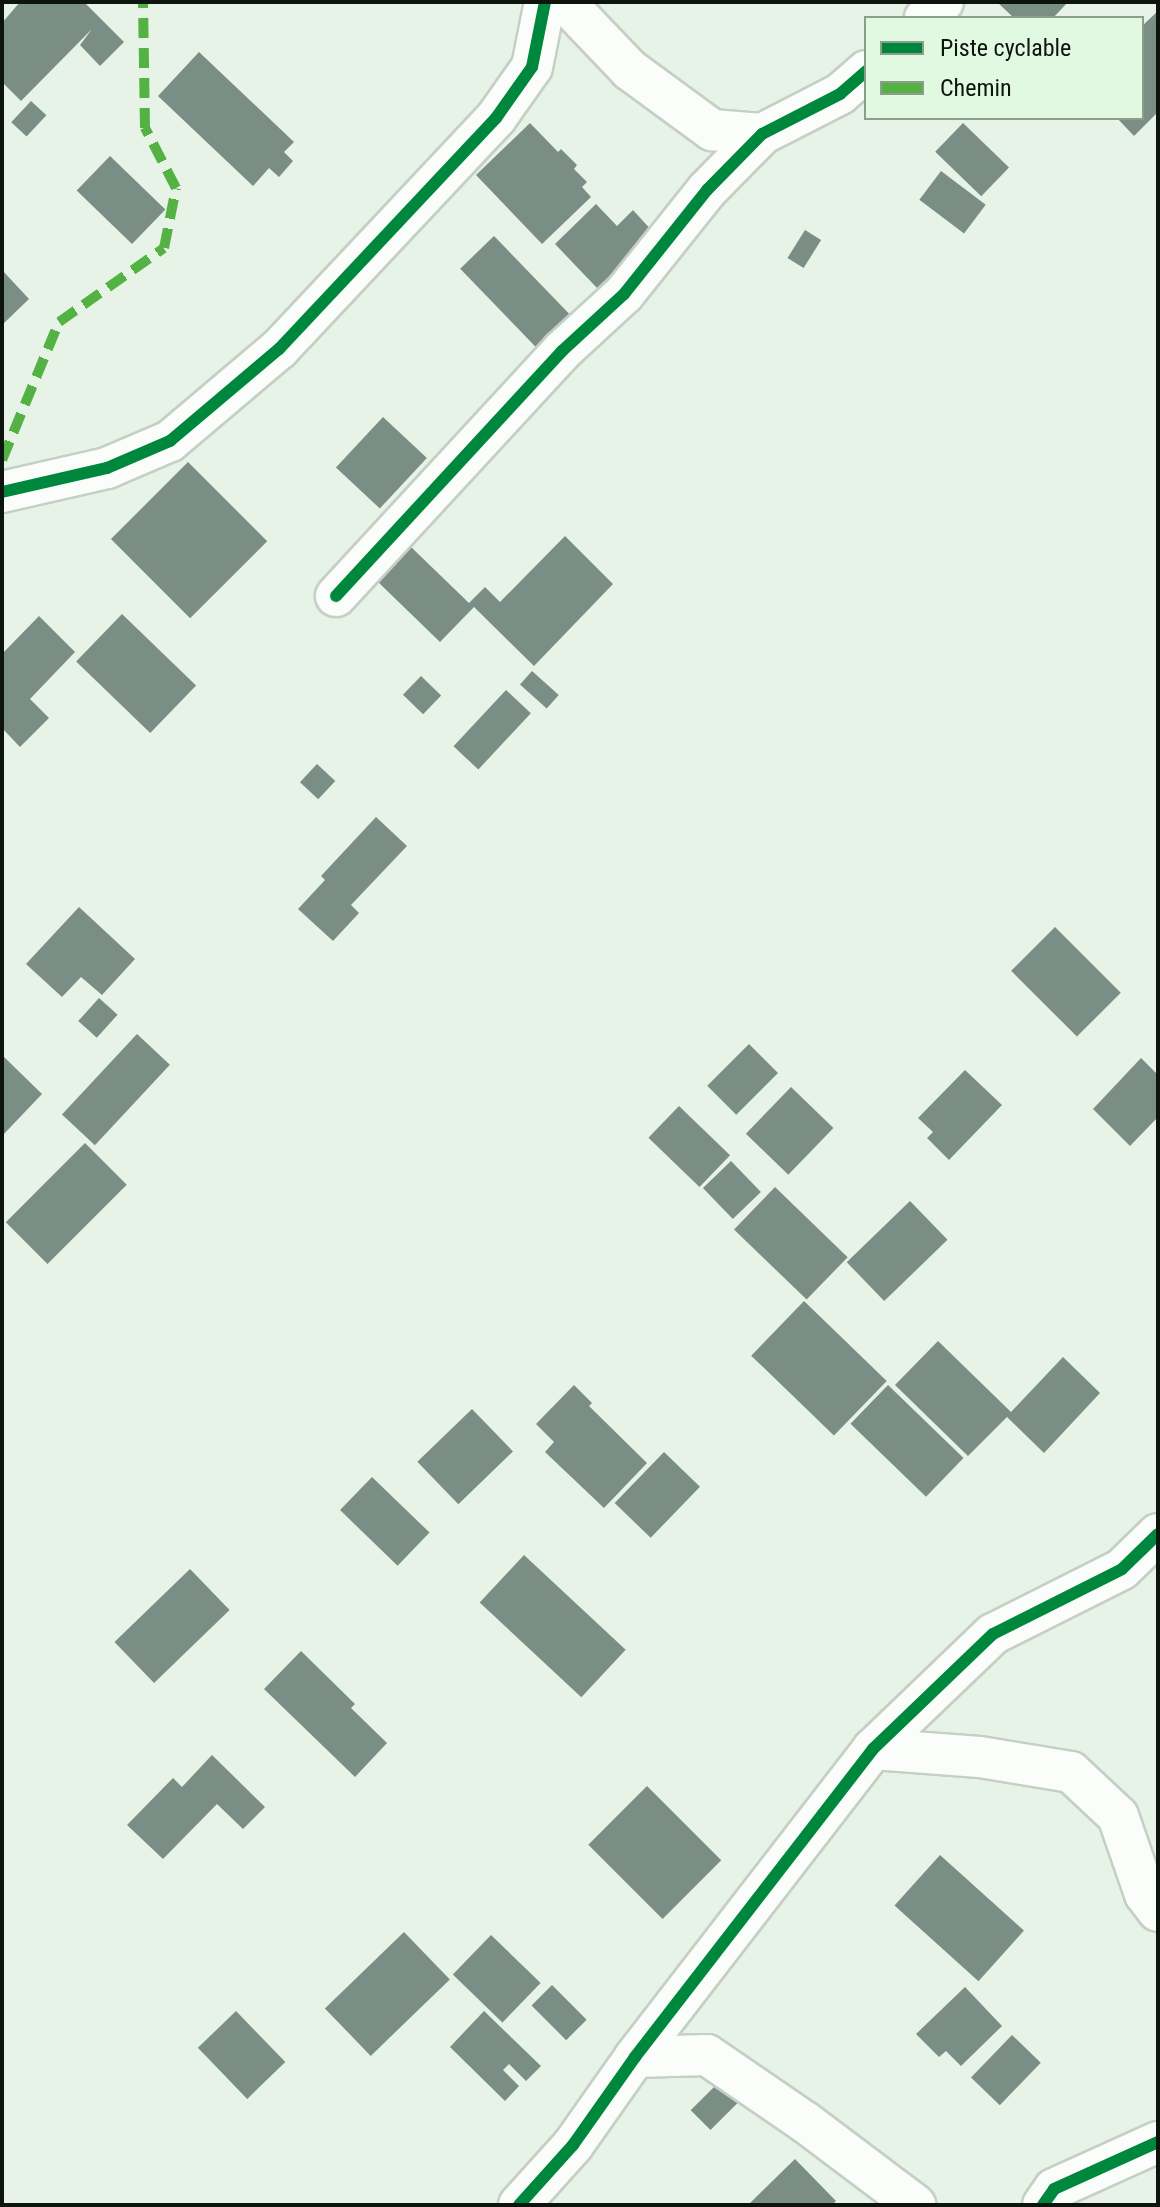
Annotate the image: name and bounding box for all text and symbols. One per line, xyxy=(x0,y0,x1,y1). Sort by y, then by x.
legend xyxy=(864,16,1144,120)
text: Piste cyclable xyxy=(940,34,1071,62)
text: Chemin xyxy=(940,74,1012,102)

